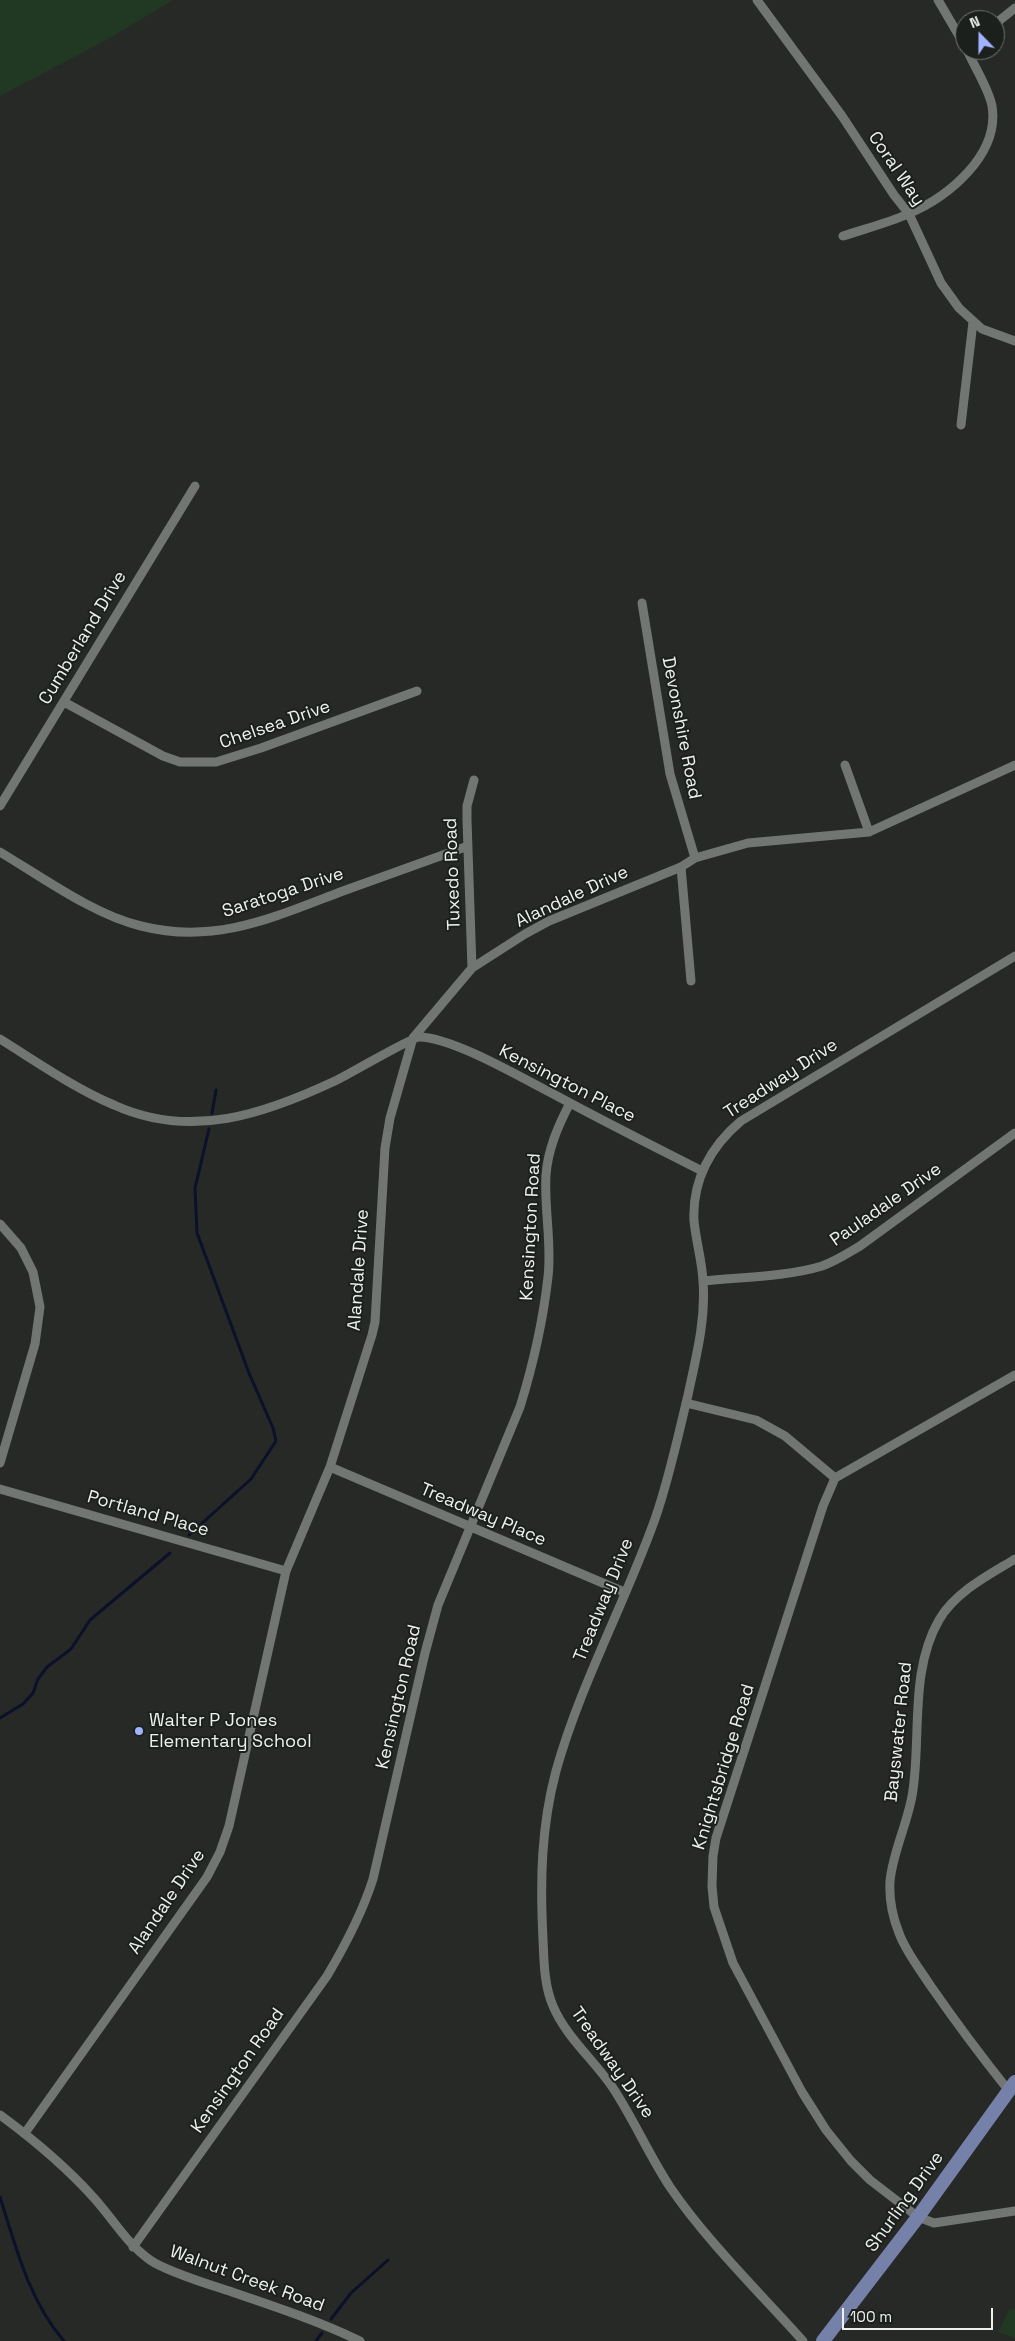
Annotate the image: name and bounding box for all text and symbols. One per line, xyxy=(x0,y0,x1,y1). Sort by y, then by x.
north arrow xyxy=(955,10,1005,60)
text: N xyxy=(967,12,982,32)
street label: Coral Way xyxy=(863,128,929,210)
street label: Cumberland Drive xyxy=(35,567,131,709)
street label: Devonshire Road xyxy=(657,655,705,801)
street label: Chelsea Drive xyxy=(217,696,333,754)
street label: Tuxedo Road xyxy=(440,817,466,931)
street label: Alandale Drive xyxy=(512,861,632,933)
street label: Saratoga Drive xyxy=(220,863,346,923)
street label: Treadway Drive xyxy=(720,1034,842,1124)
street label: Kensington Place xyxy=(495,1040,639,1128)
street label: Kensington Road xyxy=(516,1153,546,1301)
street label: Pauladale Drive xyxy=(826,1159,946,1251)
street label: Alandale Drive xyxy=(344,1208,374,1332)
street label: Treadway Place xyxy=(417,1479,549,1551)
street label: Portland Place xyxy=(85,1486,211,1542)
street label: Treadway Drive xyxy=(569,1535,639,1665)
street label: Kensington Road xyxy=(372,1623,426,1771)
street label: Bayswater Road xyxy=(881,1661,917,1803)
street label: Knightsbridge Road xyxy=(689,1682,759,1852)
place label: Walter P Jones Elementary School xyxy=(149,1710,312,1752)
marker: Walter P Jones Elementary School xyxy=(133,1725,145,1737)
street label: Alandale Drive xyxy=(124,1845,210,1959)
street label: Treadway Drive xyxy=(566,2003,658,2123)
street label: Kensington Road xyxy=(187,2004,289,2138)
street label: Shurling Drive xyxy=(861,2148,949,2256)
street label: Walnut Creek Road xyxy=(167,2241,327,2317)
scale bar xyxy=(845,2298,996,2330)
text: 100 m xyxy=(850,2307,892,2326)

